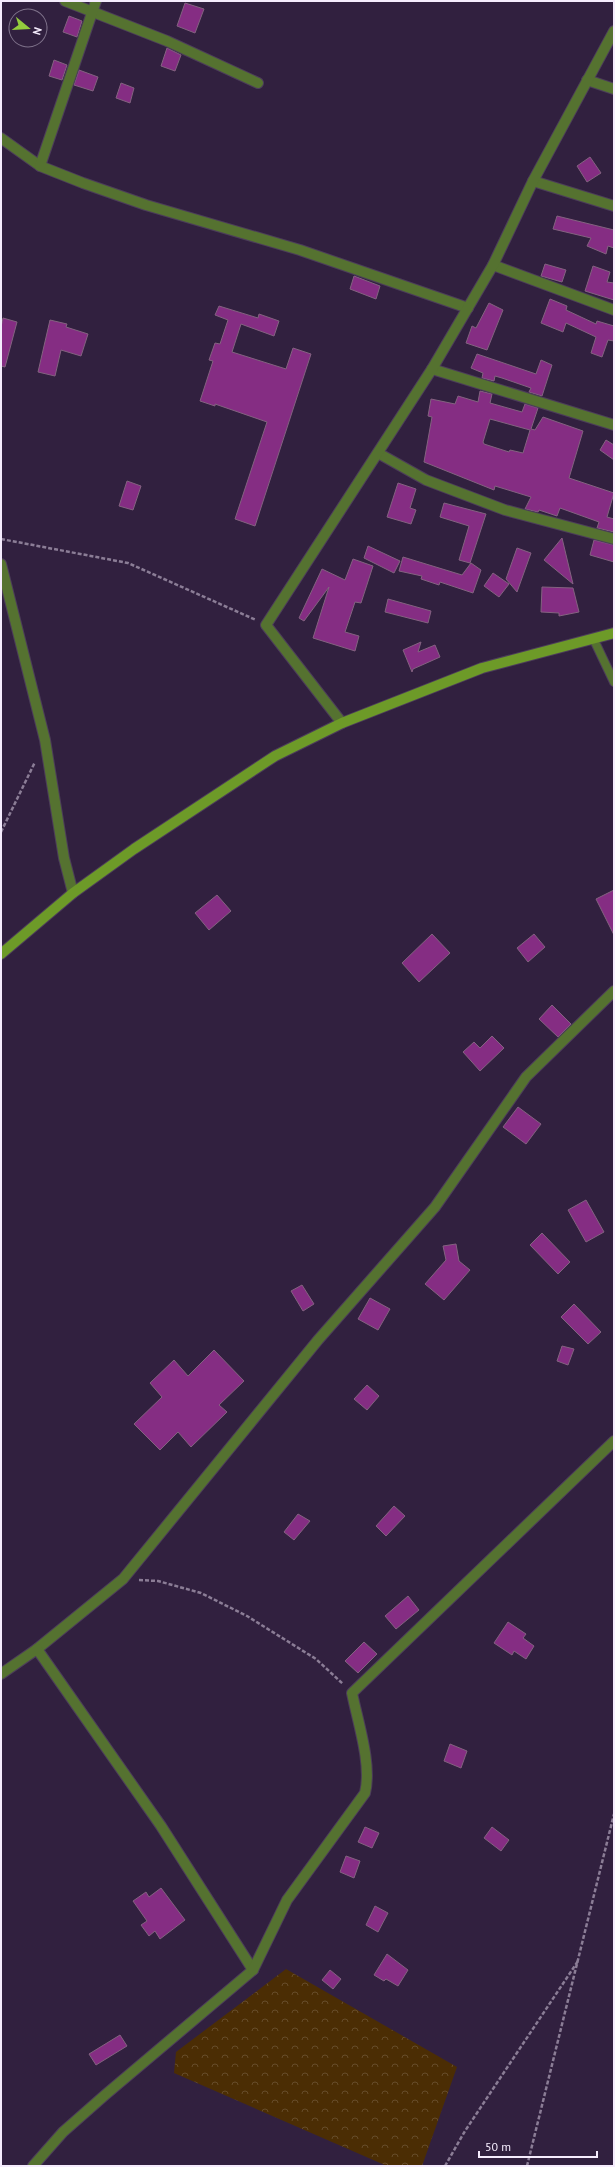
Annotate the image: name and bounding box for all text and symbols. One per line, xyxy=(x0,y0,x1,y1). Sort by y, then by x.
north arrow xyxy=(8,8,48,48)
text: N xyxy=(30,25,45,37)
scale bar xyxy=(479,2133,597,2159)
text: 50 m xyxy=(485,2139,511,2154)

